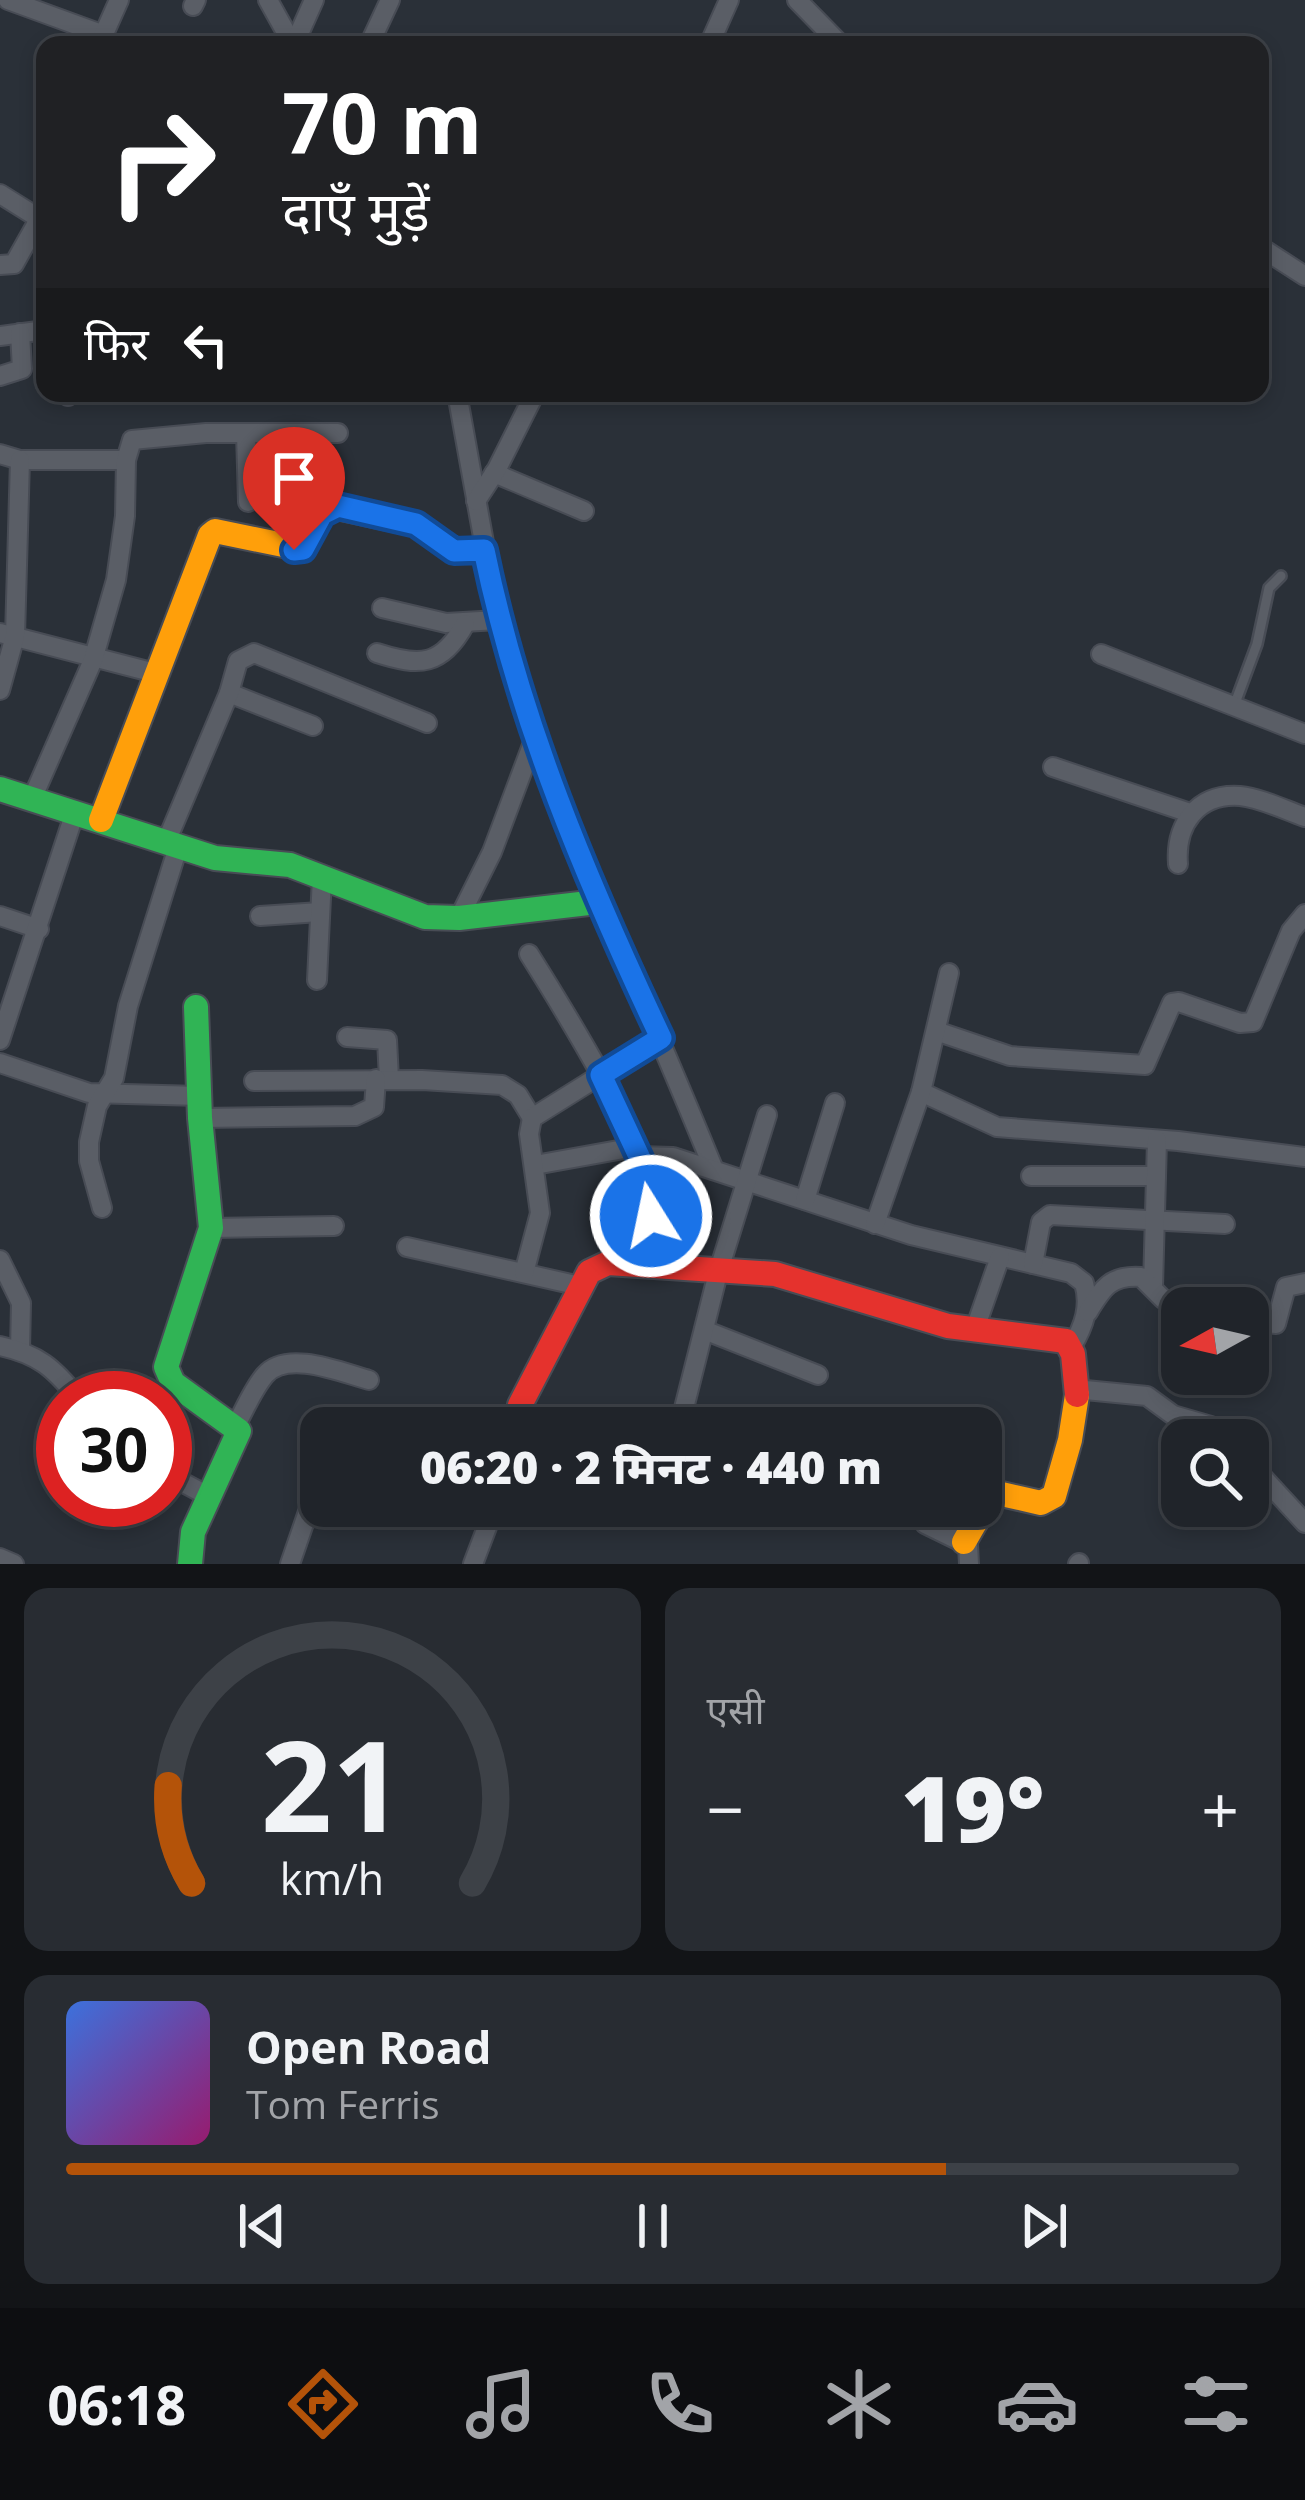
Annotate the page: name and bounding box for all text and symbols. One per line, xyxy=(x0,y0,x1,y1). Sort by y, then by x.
text: 70 m xyxy=(282,64,482,179)
icon: right xyxy=(84,84,240,240)
text: दाएँ मुड़ें xyxy=(282,173,430,247)
text: फिर xyxy=(84,312,149,373)
icon: left xyxy=(173,312,239,378)
pin xyxy=(243,427,345,550)
icon: arrive xyxy=(261,445,327,511)
position arrow xyxy=(588,1153,714,1279)
north arrow xyxy=(1161,1287,1269,1395)
map controls xyxy=(1161,1287,1269,1527)
speed limit sign: 30 xyxy=(36,1371,192,1527)
button: search xyxy=(1161,1419,1269,1527)
text: 06:20 · 2 मिनट · 440 m xyxy=(420,1436,882,1497)
text: एसी xyxy=(707,1682,765,1735)
text: 21 xyxy=(261,1699,404,1869)
text: 19° xyxy=(901,1746,1044,1868)
text: − xyxy=(707,1763,744,1853)
text: + xyxy=(1201,1763,1239,1853)
text: km/h xyxy=(280,1848,384,1907)
text: Open Road xyxy=(246,2016,491,2077)
text: Tom Ferris xyxy=(246,2077,440,2130)
icon: previous xyxy=(229,2193,295,2259)
icon: pause xyxy=(620,2193,686,2259)
icon: next xyxy=(1011,2193,1077,2259)
icon: directions xyxy=(281,2362,365,2446)
icon: music xyxy=(459,2362,543,2446)
icon: phone xyxy=(638,2362,722,2446)
icon: climate xyxy=(817,2362,901,2446)
icon: car xyxy=(995,2362,1079,2446)
icon: filters xyxy=(1174,2362,1258,2446)
text: 06:18 xyxy=(47,2367,186,2441)

